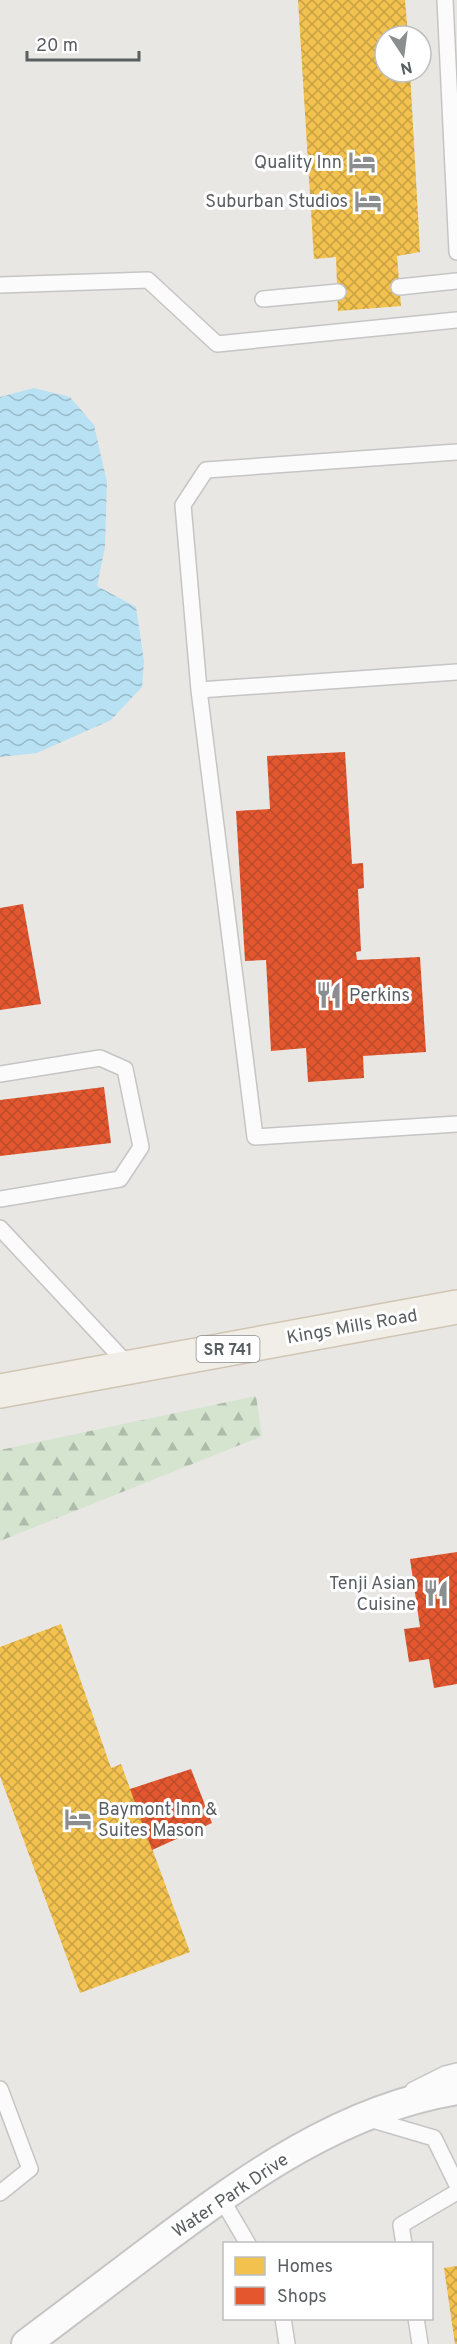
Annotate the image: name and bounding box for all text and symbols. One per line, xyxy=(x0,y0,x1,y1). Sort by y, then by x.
scale bar xyxy=(27,24,140,62)
north arrow xyxy=(373,24,433,84)
text: 20 m xyxy=(36,35,78,58)
text: N xyxy=(398,56,414,78)
hotel icon: Quality Inn xyxy=(347,147,377,177)
place label: Quality Inn xyxy=(254,152,342,175)
hotel icon: Suburban Studios xyxy=(353,186,383,216)
place label: Suburban Studios xyxy=(205,191,348,214)
restaurant icon: Perkins xyxy=(314,980,344,1010)
place label: Perkins xyxy=(349,985,410,1008)
street label: Kings Mills Road xyxy=(285,1305,419,1350)
road number: SR 741 xyxy=(196,1336,260,1362)
place label: Tenji Asian Cuisine xyxy=(329,1573,416,1617)
restaurant icon: Tenji Asian Cuisine xyxy=(421,1578,451,1608)
place label: Baymont Inn & Suites Mason xyxy=(98,1799,217,1843)
hotel icon: Baymont Inn & Suites Mason xyxy=(63,1804,93,1834)
street label: Water Park Drive xyxy=(168,2149,293,2244)
legend xyxy=(223,2242,433,2320)
text: Homes xyxy=(277,2256,333,2279)
text: Shops xyxy=(277,2286,327,2309)

